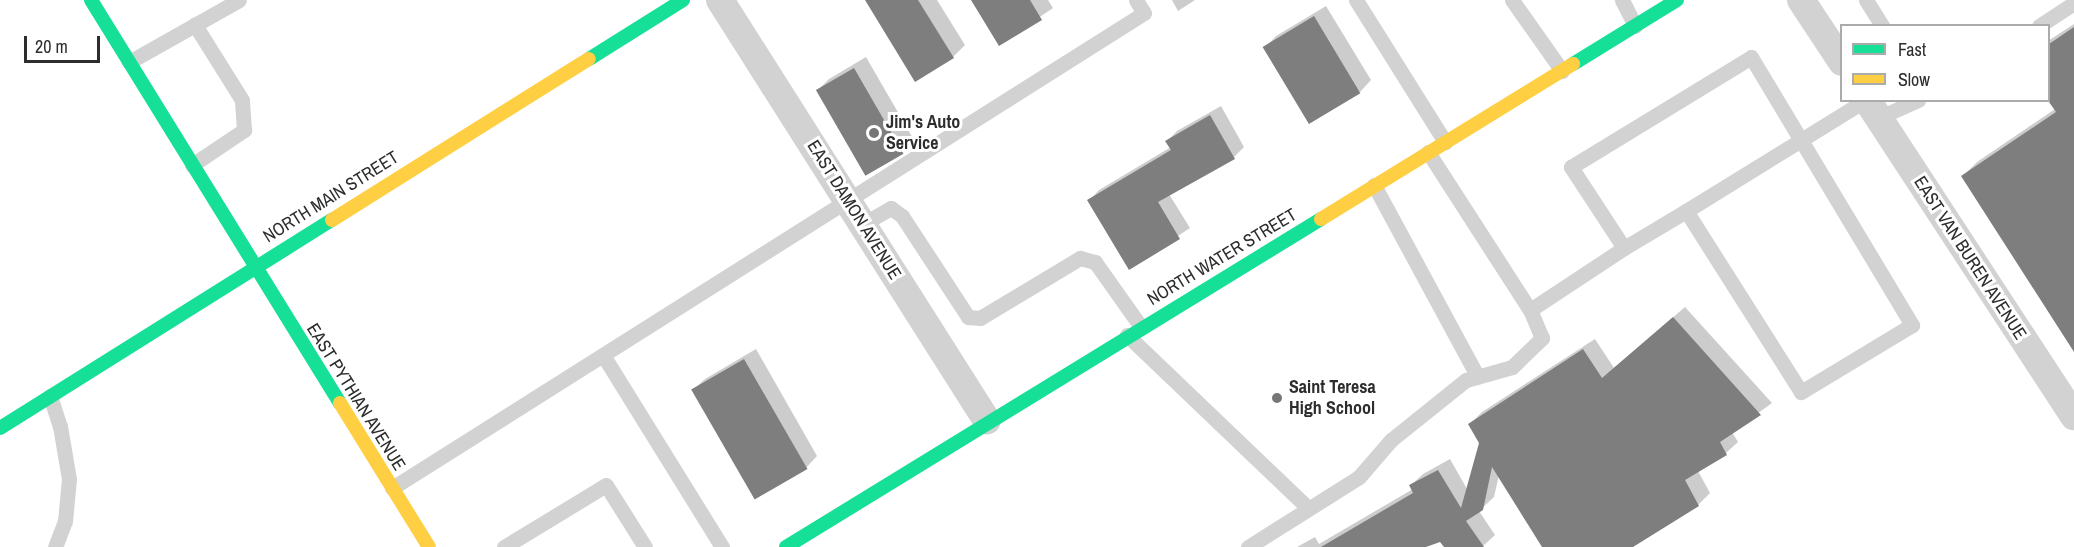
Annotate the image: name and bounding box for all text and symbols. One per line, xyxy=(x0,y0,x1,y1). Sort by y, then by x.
scale bar xyxy=(27,24,104,62)
legend xyxy=(1840,24,2050,102)
text: 20 m xyxy=(35,34,68,59)
text: Fast xyxy=(1898,37,1926,62)
text: Slow xyxy=(1898,67,1930,92)
place label: Jim's Auto Service xyxy=(886,112,961,154)
marker: Jim's Auto Service xyxy=(867,126,881,140)
street label: EAST DAMON AVENUE xyxy=(802,136,906,284)
street label: NORTH MAIN STREET xyxy=(259,147,403,247)
street label: EAST VAN BUREN AVENUE xyxy=(1909,172,2031,344)
street label: NORTH WATER STREET xyxy=(1143,204,1301,310)
street label: EAST PYTHIAN AVENUE xyxy=(302,319,410,475)
place label: Saint Teresa High School xyxy=(1289,377,1376,420)
marker: Saint Teresa High School xyxy=(1270,391,1284,405)

